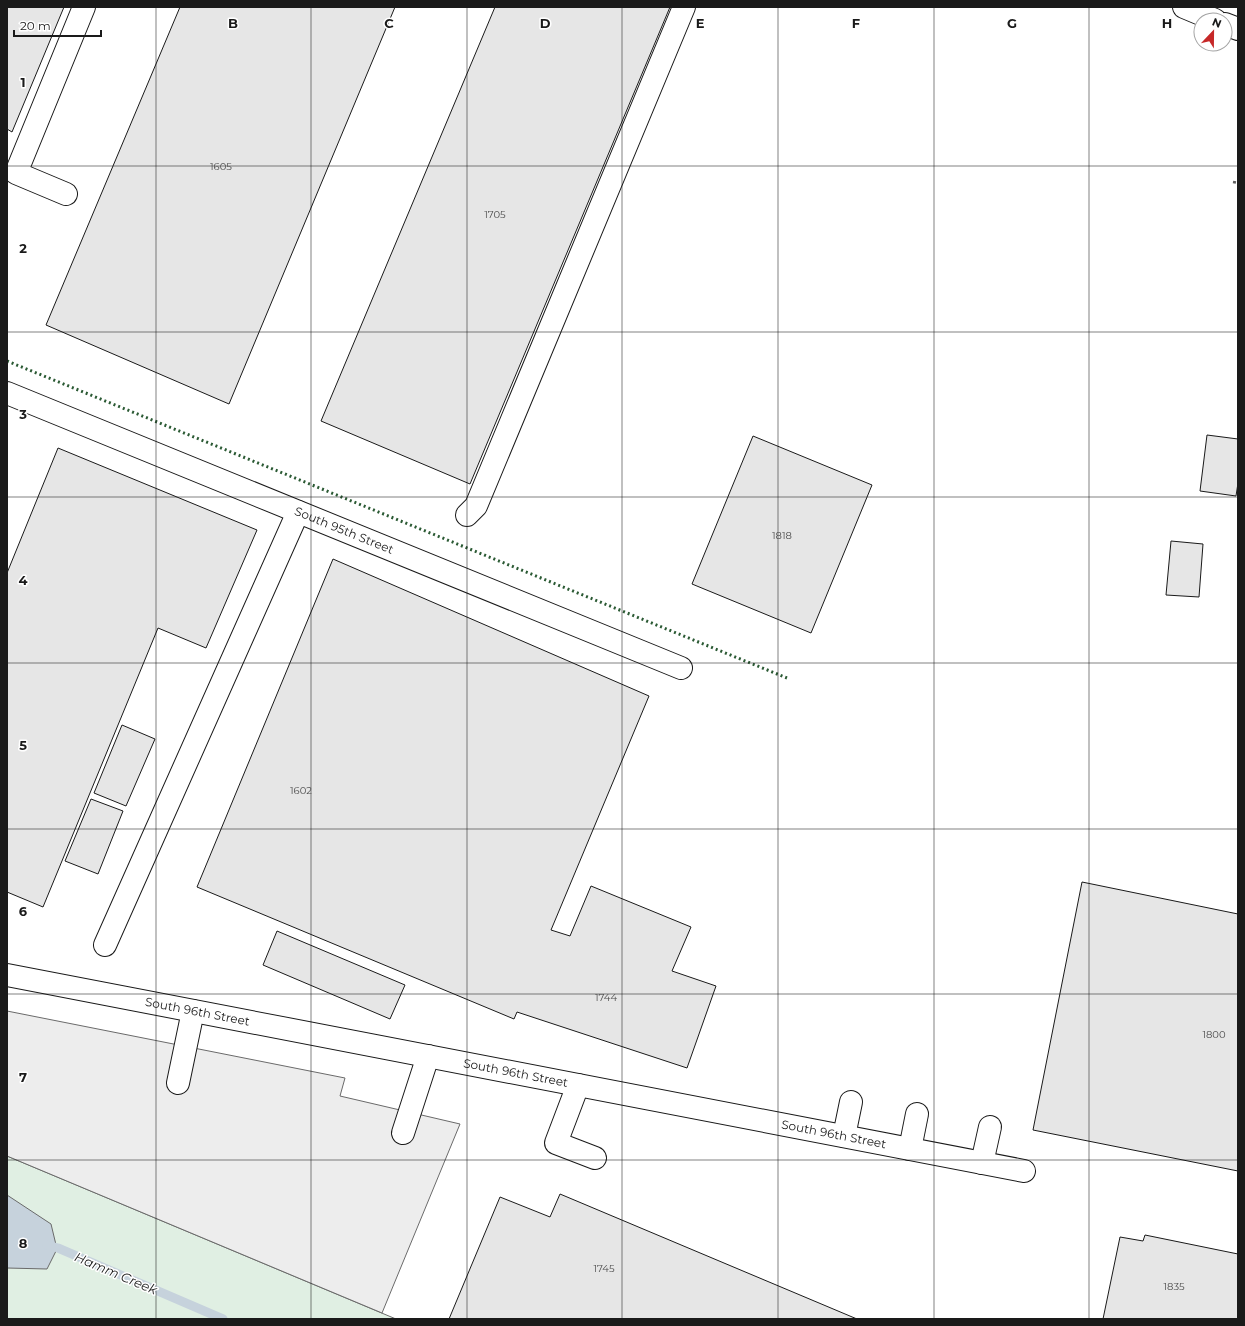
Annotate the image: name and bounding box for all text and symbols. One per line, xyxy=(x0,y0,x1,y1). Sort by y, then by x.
scale bar xyxy=(14,12,101,38)
north arrow xyxy=(1193,12,1233,52)
text: B xyxy=(228,15,238,31)
text: C xyxy=(384,15,394,31)
text: D xyxy=(540,15,551,31)
text: E xyxy=(696,15,705,31)
text: F xyxy=(852,15,860,31)
text: G xyxy=(1007,15,1017,31)
text: H xyxy=(1162,15,1172,31)
text: N xyxy=(1210,15,1223,31)
text: 20 m xyxy=(20,18,51,33)
text: 1 xyxy=(20,74,26,90)
house number: 1605 xyxy=(210,160,232,173)
house number: 1705 xyxy=(484,208,506,221)
text: 2 xyxy=(19,240,27,256)
text: 3 xyxy=(18,406,27,422)
street label: South 95th Street xyxy=(292,503,396,557)
house number: 1818 xyxy=(772,529,792,542)
text: 4 xyxy=(19,572,28,588)
text: 5 xyxy=(19,737,27,753)
house number: 1602 xyxy=(290,784,312,797)
text: 6 xyxy=(19,903,28,919)
house number: 1744 xyxy=(595,991,617,1004)
street label: South 96th Street xyxy=(144,994,251,1029)
house number: 1800 xyxy=(1202,1028,1226,1041)
street label: South 96th Street xyxy=(462,1055,569,1090)
text: 7 xyxy=(19,1069,27,1085)
street label: South 96th Street xyxy=(780,1116,888,1151)
text: 8 xyxy=(19,1235,28,1251)
water label: Hamm Creek xyxy=(72,1248,161,1298)
house number: 1745 xyxy=(593,1262,615,1275)
house number: 1835 xyxy=(1163,1280,1185,1293)

